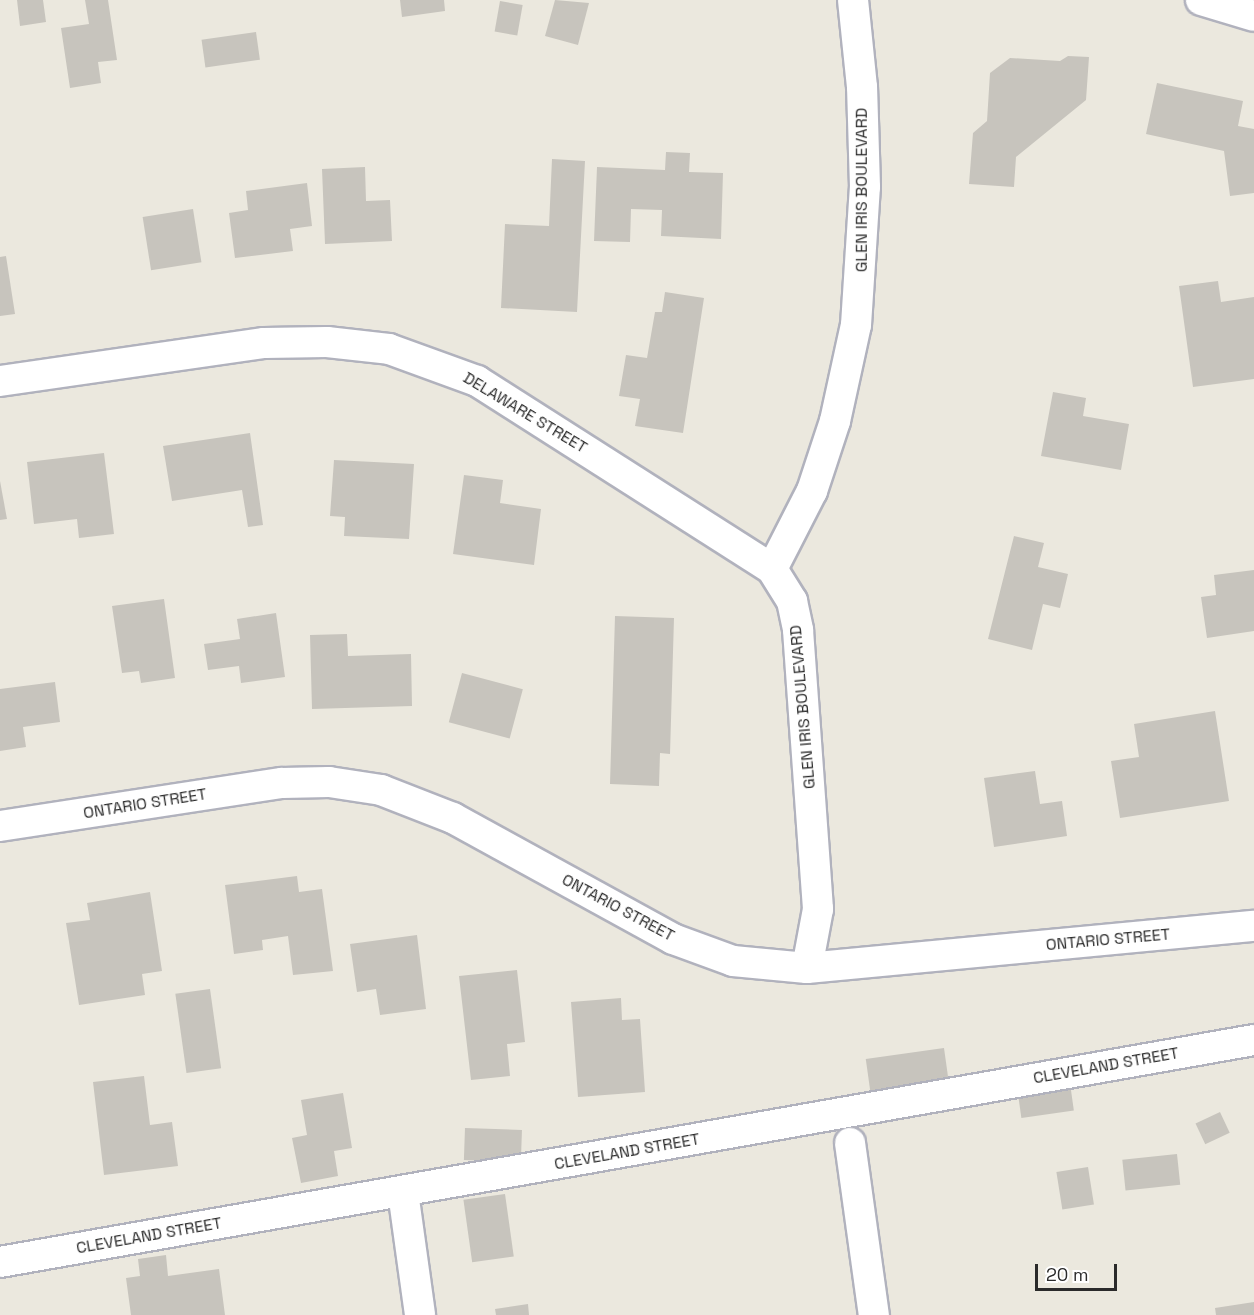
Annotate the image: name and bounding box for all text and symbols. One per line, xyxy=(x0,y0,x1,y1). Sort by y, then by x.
street label: GLEN IRIS BOULEVARD xyxy=(852,108,872,272)
street label: DELAWARE STREET xyxy=(460,368,590,458)
street label: GLEN IRIS BOULEVARD xyxy=(786,624,820,790)
street label: ONTARIO STREET xyxy=(82,785,208,823)
street label: ONTARIO STREET xyxy=(558,870,678,946)
street label: ONTARIO STREET xyxy=(1045,925,1171,955)
street label: CLEVELAND STREET xyxy=(1032,1044,1180,1088)
street label: CLEVELAND STREET xyxy=(553,1130,701,1174)
street label: CLEVELAND STREET xyxy=(75,1214,223,1258)
scale bar xyxy=(1038,1252,1120,1290)
text: 20 m xyxy=(1046,1263,1089,1286)

